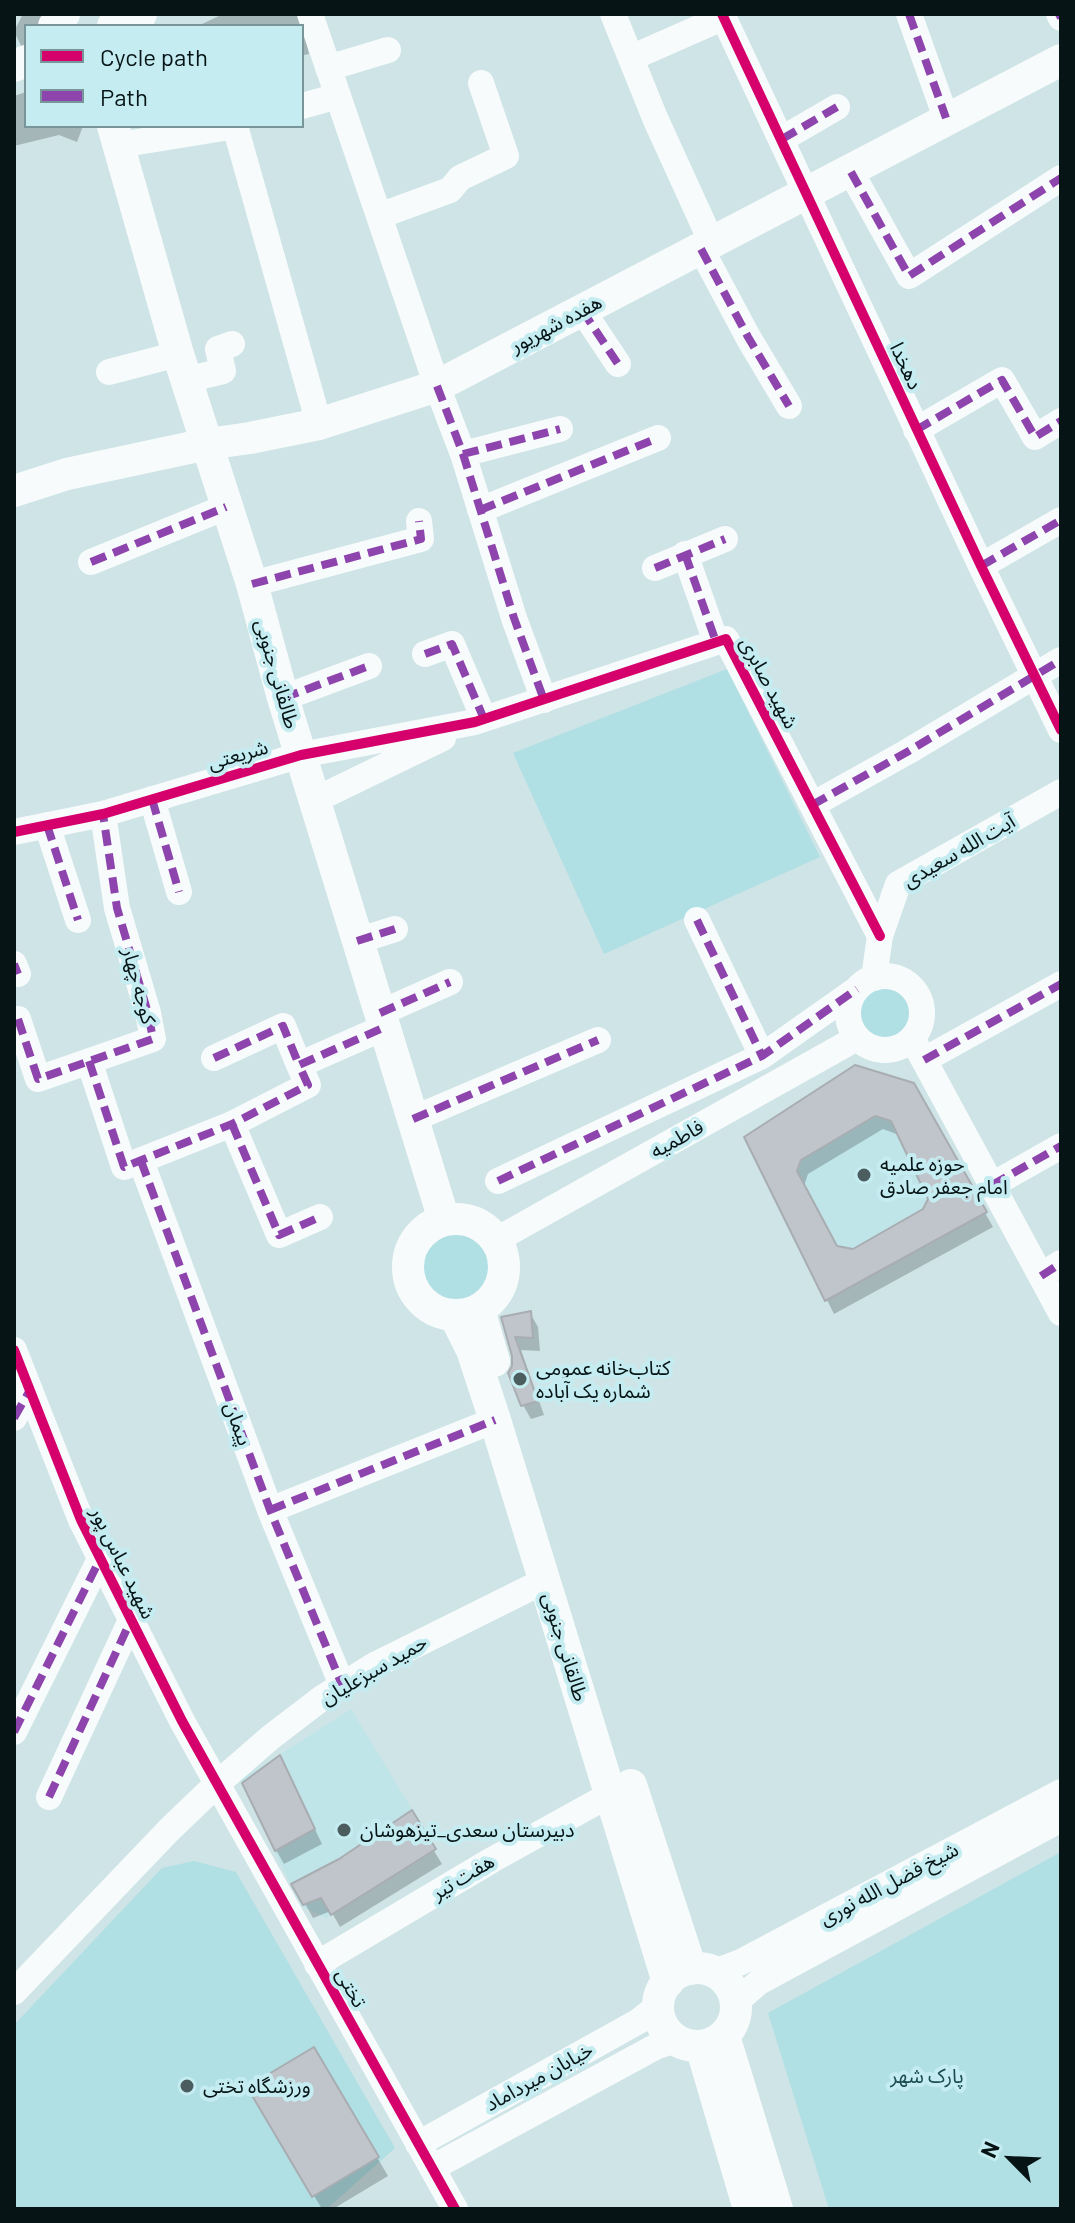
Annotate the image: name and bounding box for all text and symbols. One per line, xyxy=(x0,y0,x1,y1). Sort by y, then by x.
legend xyxy=(24,24,304,128)
text: Cycle path xyxy=(100,42,208,71)
text: Path xyxy=(100,82,148,111)
street label: هفده شهریور xyxy=(506,290,606,358)
street label: دهخدا xyxy=(885,339,927,393)
street label: طالقانی جنوبی xyxy=(250,617,304,731)
street label: شهید صابری xyxy=(735,633,803,733)
street label: شریعتی xyxy=(205,735,271,775)
street label: آیت الله سعیدی xyxy=(899,809,1019,893)
street label: کوجه چهار xyxy=(117,945,161,1027)
street label: فاطمیه xyxy=(646,1115,708,1163)
place label: حوزه علمیه امام جعفر صادق xyxy=(880,1152,1008,1199)
marker: حوزه علمیه امام جعفر صادق xyxy=(855,1166,873,1184)
place label: کتاب‌خانه عمومی شماره یک آباده xyxy=(536,1356,670,1403)
marker: کتاب‌خانه عمومی شماره یک آباده xyxy=(511,1370,529,1388)
street label: پیمان xyxy=(219,1399,257,1449)
street label: شهید عباس پور xyxy=(86,1503,160,1623)
street label: طالقانی جنوبی xyxy=(537,1590,593,1704)
street label: حمید سبزعلیان xyxy=(317,1630,431,1710)
place label: دبیرستان سعدی_تیزهوشان xyxy=(360,1818,575,1842)
marker: دبیرستان سعدی_تیزهوشان xyxy=(335,1821,353,1839)
street label: شیخ فضل الله نوری xyxy=(816,1837,962,1931)
street label: هفت تیر xyxy=(427,1849,499,1905)
street label: تختی xyxy=(331,1964,371,2012)
street label: خیابان میرداماد xyxy=(481,2038,597,2116)
park label: پارک شهر xyxy=(890,2064,964,2088)
place label: ورزشگاه تختی xyxy=(203,2074,311,2098)
marker: ورزشگاه تختی xyxy=(178,2077,196,2095)
north arrow xyxy=(971,2119,1051,2199)
text: N xyxy=(974,2137,1004,2161)

